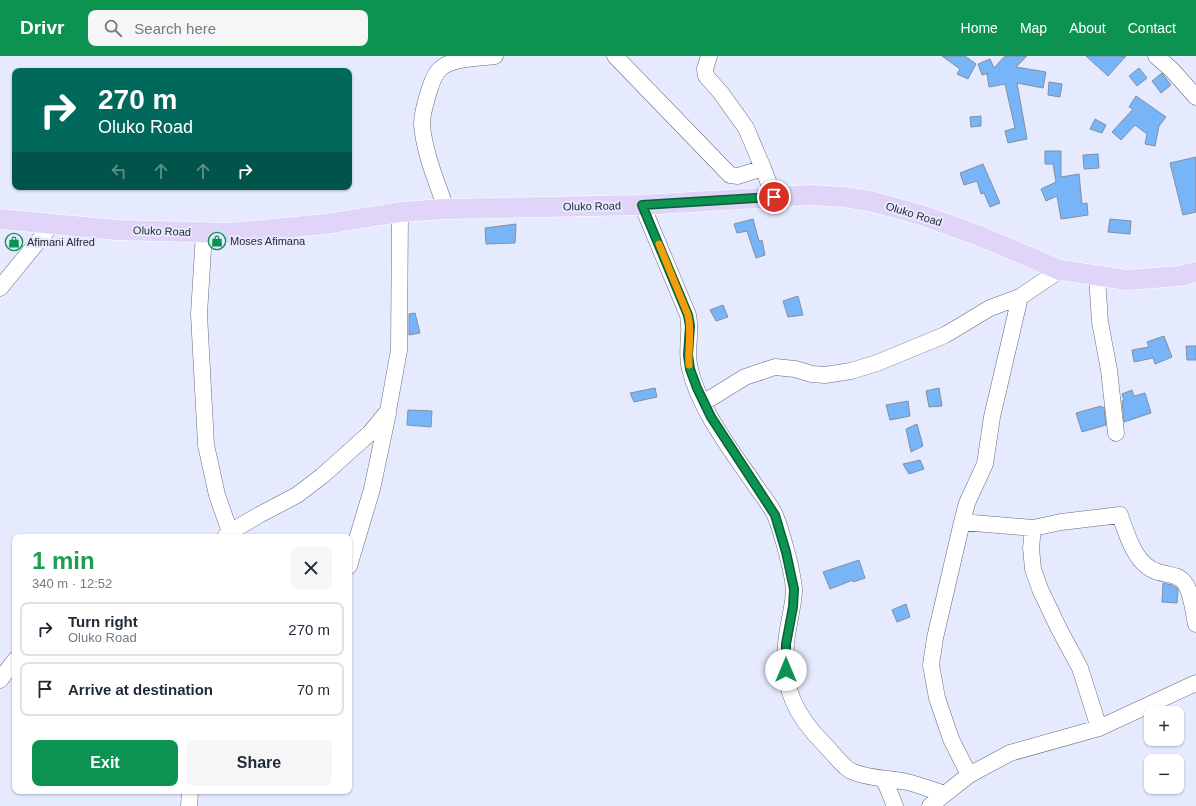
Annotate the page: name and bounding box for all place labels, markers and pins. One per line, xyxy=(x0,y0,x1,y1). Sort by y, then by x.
pin xyxy=(757,180,791,214)
shop icon: Moses Afimana xyxy=(207,231,227,251)
shop icon: Afimani Alfred xyxy=(4,232,24,252)
place label: Moses Afimana xyxy=(230,235,306,247)
place label: Afimani Alfred xyxy=(27,236,95,248)

